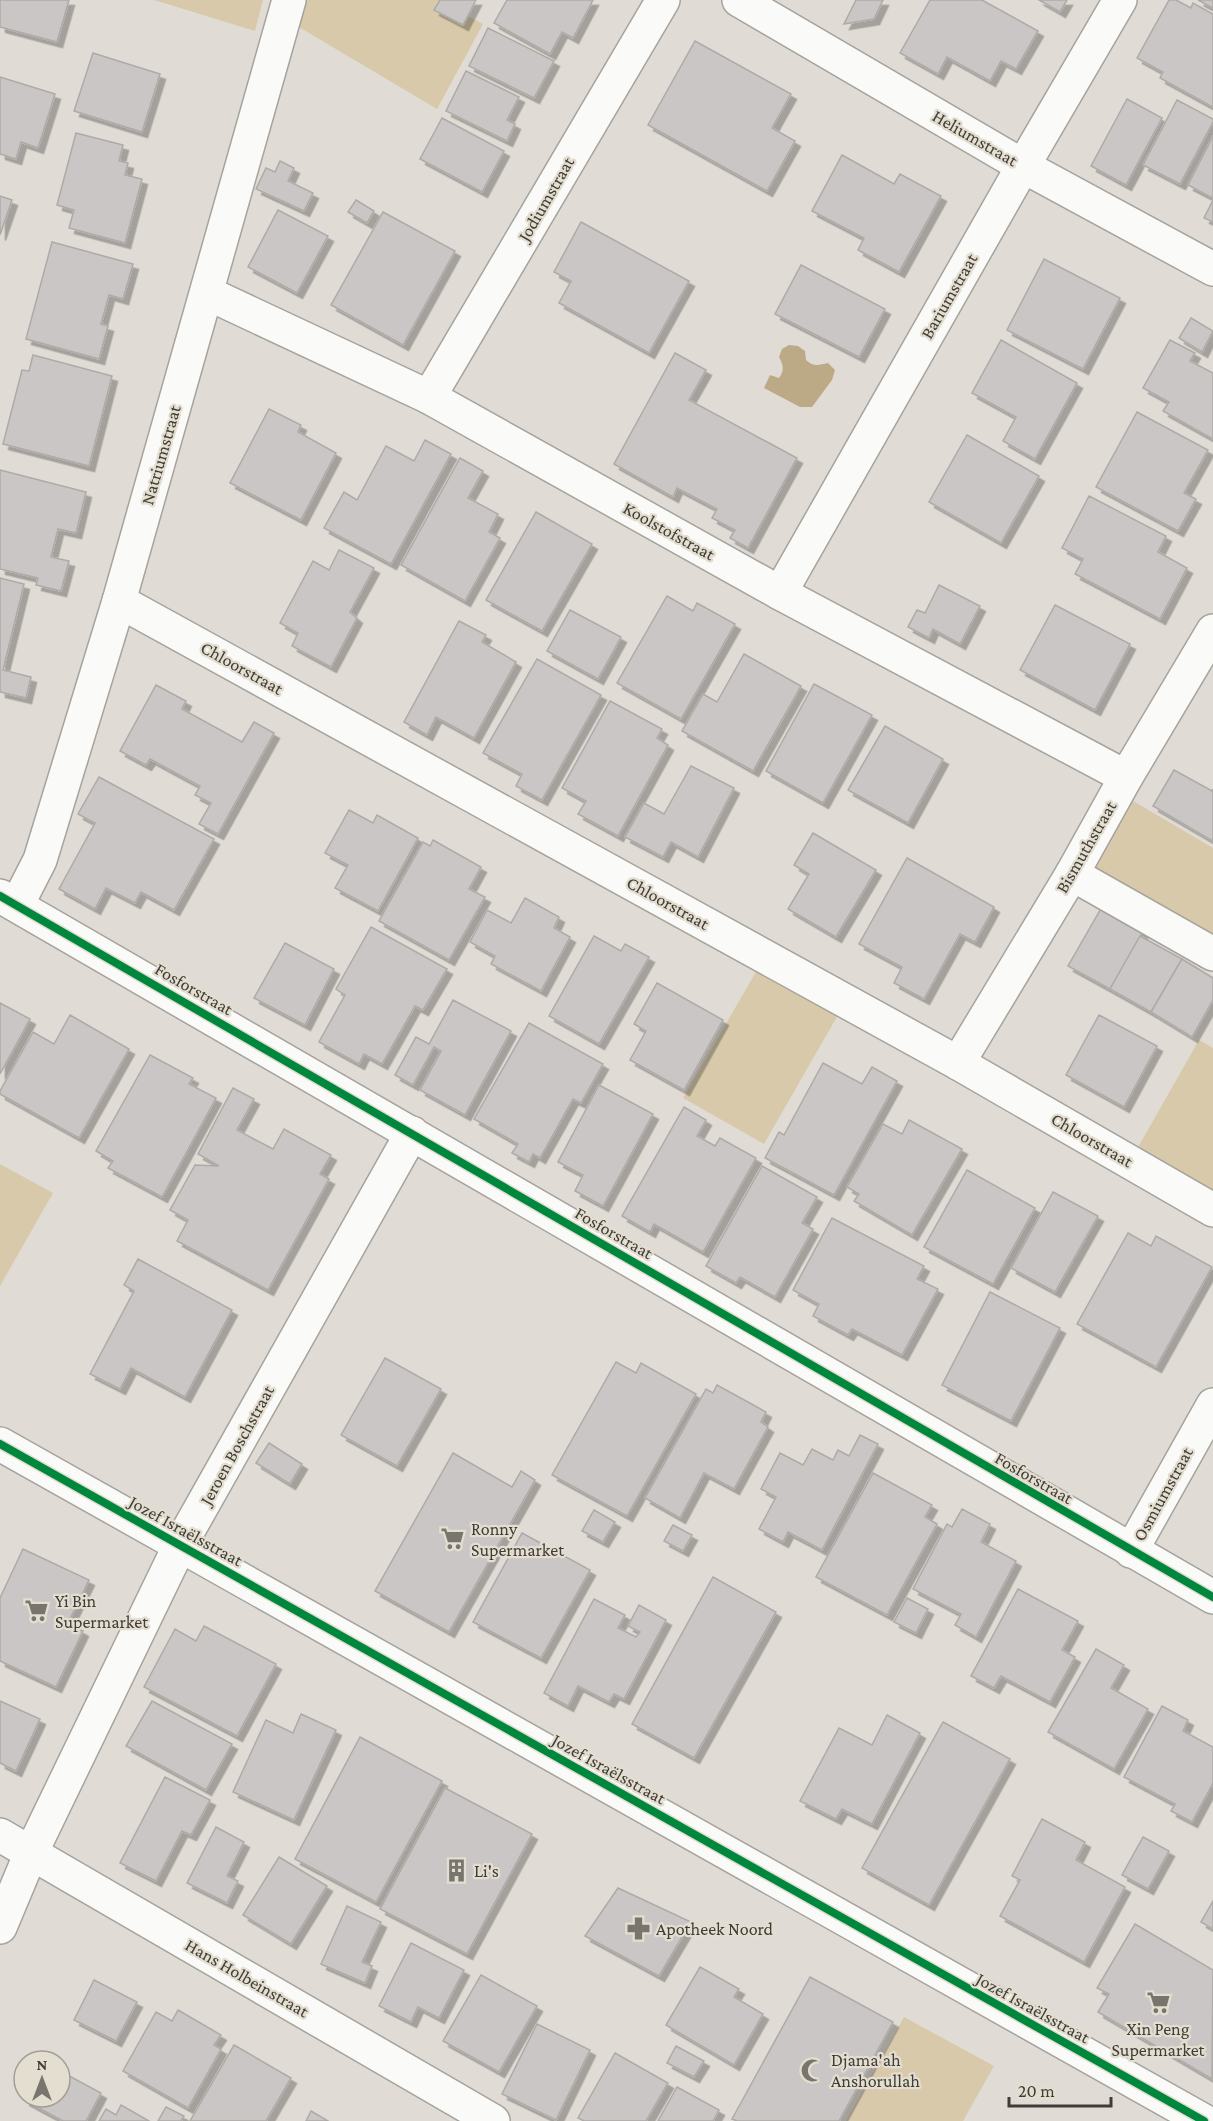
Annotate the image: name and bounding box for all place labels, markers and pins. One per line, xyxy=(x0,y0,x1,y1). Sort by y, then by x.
place label: Ronny Supermarket xyxy=(471,1519,565,1560)
supermarket icon: Ronny Supermarket xyxy=(440,1526,466,1552)
place label: Yi Bin Supermarket xyxy=(55,1591,149,1632)
supermarket icon: Yi Bin Supermarket xyxy=(24,1598,50,1624)
building icon: Li's xyxy=(443,1858,469,1884)
place label: Li's xyxy=(474,1861,499,1881)
pharmacy icon: Apotheek Noord xyxy=(625,1916,651,1942)
place label: Apotheek Noord xyxy=(656,1919,774,1939)
supermarket icon: Xin Peng Supermarket xyxy=(1145,1990,1171,2016)
place label: Xin Peng Supermarket xyxy=(1111,2019,1206,2060)
place label: Djama'ah Anshorullah xyxy=(831,2050,920,2091)
mosque icon: Djama'ah Anshorullah xyxy=(800,2057,826,2083)

